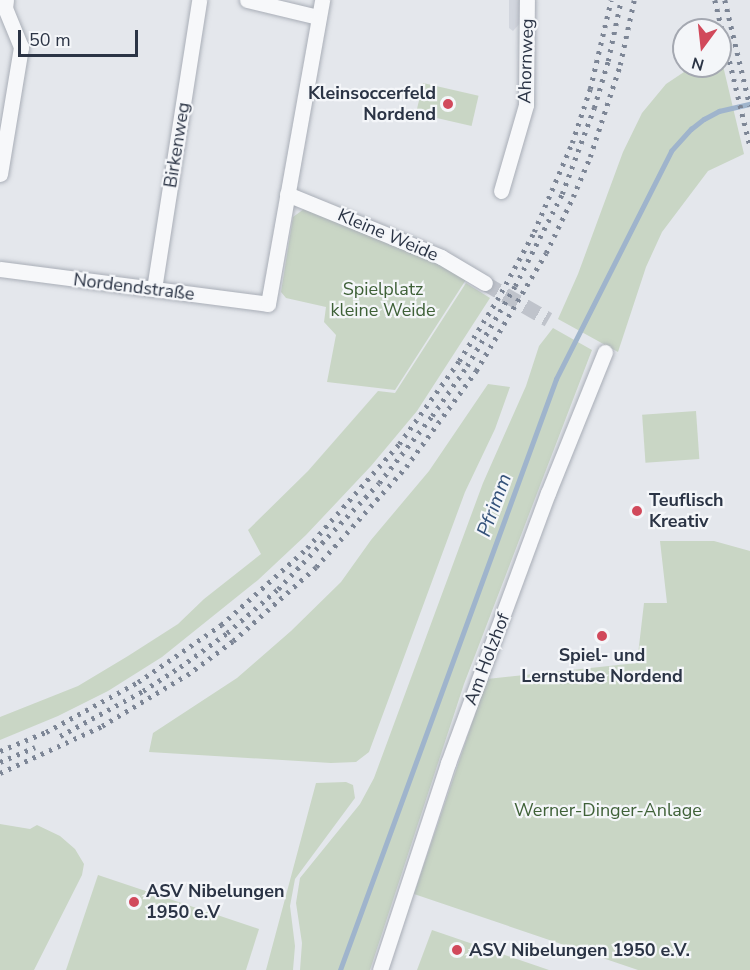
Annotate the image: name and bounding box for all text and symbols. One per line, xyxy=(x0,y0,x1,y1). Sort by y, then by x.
scale bar xyxy=(21,18,141,56)
street label: Ahornweg xyxy=(514,18,538,104)
north arrow xyxy=(672,18,732,78)
text: 50 m xyxy=(29,28,71,52)
text: N xyxy=(689,51,706,76)
place label: Kleinsoccerfeld Nordend xyxy=(308,83,436,125)
marker: Kleinsoccerfeld Nordend xyxy=(441,97,455,111)
street label: Birkenweg xyxy=(160,101,194,189)
street label: Kleine Weide xyxy=(334,204,442,266)
street label: Nordendstraße xyxy=(72,269,196,305)
park label: Spielplatz kleine Weide xyxy=(331,279,435,322)
water label: Pfrimm xyxy=(472,470,516,540)
place label: Teuflisch Kreativ xyxy=(649,490,724,532)
marker: Teuflisch Kreativ xyxy=(630,504,644,518)
street label: Am Holzhof xyxy=(460,610,514,708)
marker: Spiel- und Lernstube Nordend xyxy=(595,629,609,643)
place label: Spiel- und Lernstube Nordend xyxy=(521,645,683,688)
park label: Werner-Dinger-Anlage xyxy=(514,799,702,821)
place label: ASV Nibelungen 1950 e.V xyxy=(146,881,285,924)
marker: ASV Nibelungen 1950 e.V xyxy=(127,895,141,909)
place label: ASV Nibelungen 1950 e.V. xyxy=(469,939,690,961)
marker: ASV Nibelungen 1950 e.V. xyxy=(450,943,464,957)

